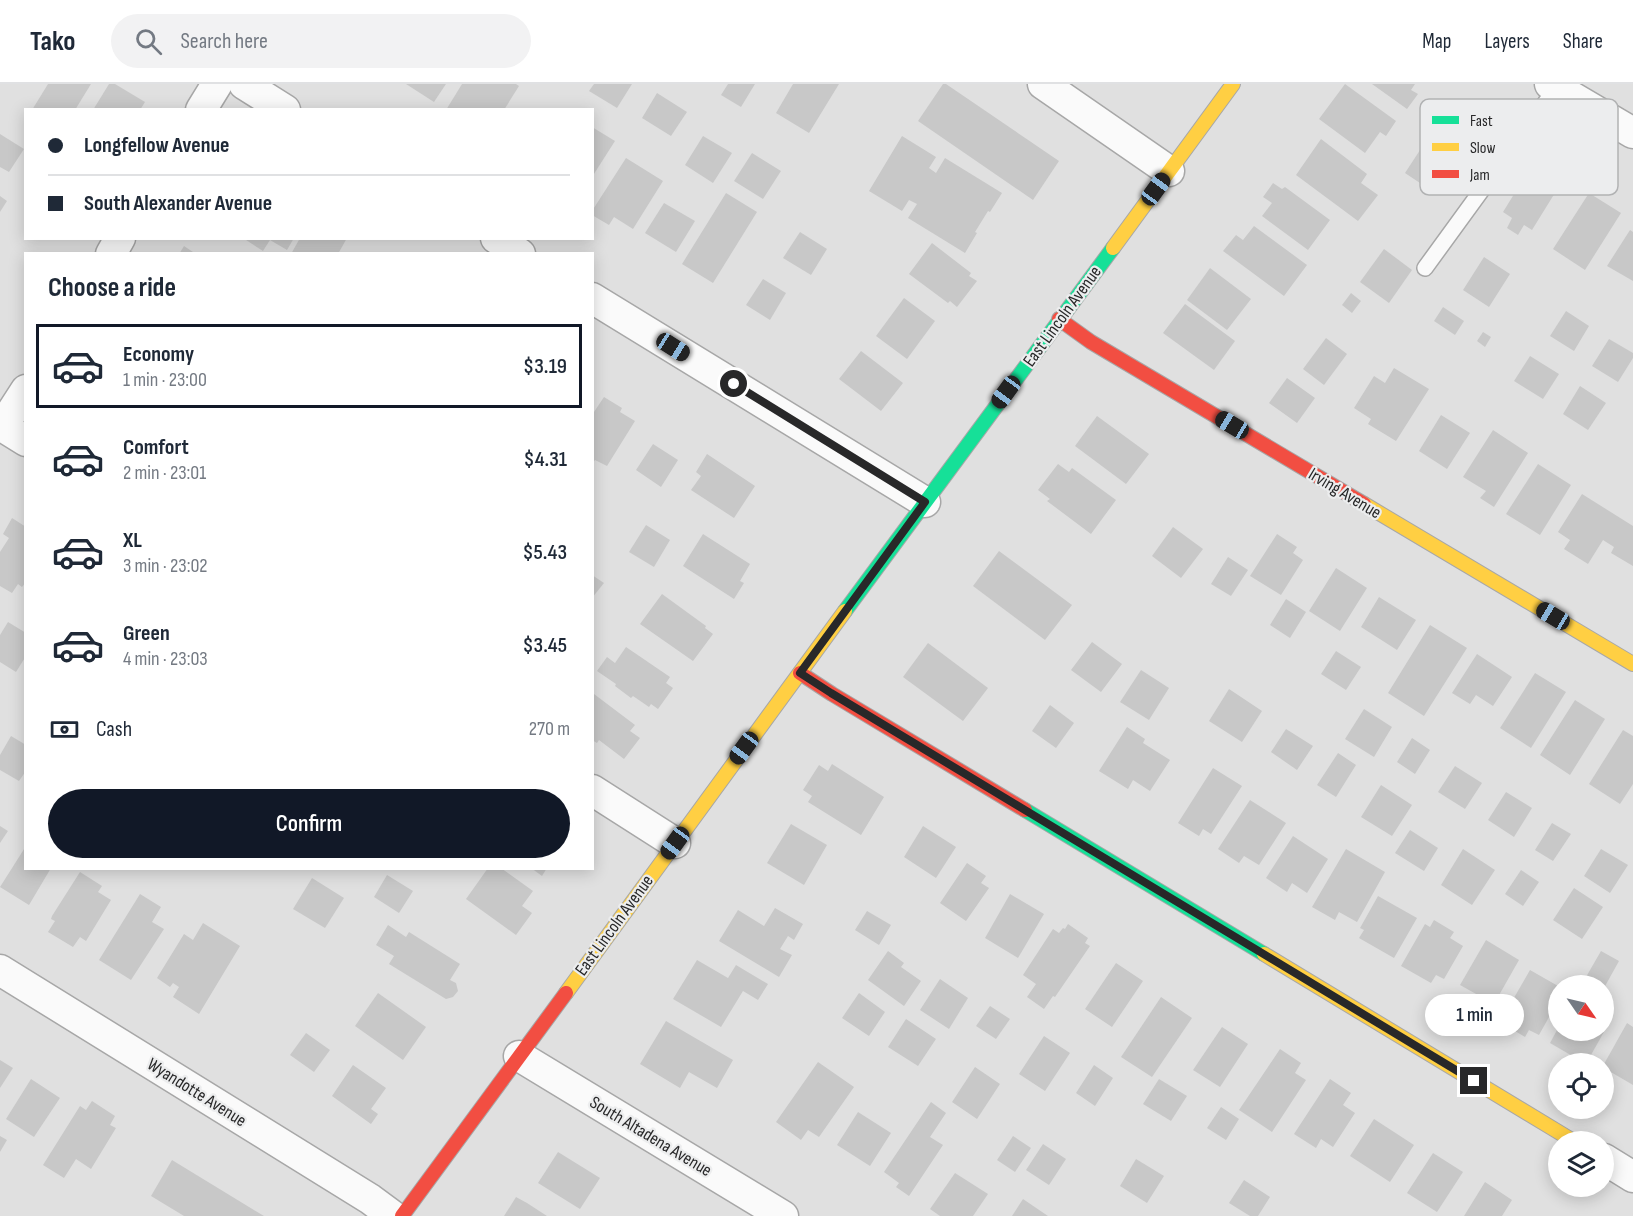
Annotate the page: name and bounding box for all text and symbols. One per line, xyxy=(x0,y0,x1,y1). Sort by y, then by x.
search box xyxy=(111,14,531,68)
text: Tako xyxy=(30,25,75,58)
icon: search xyxy=(132,25,165,58)
text: Search here xyxy=(180,28,268,55)
text: Map xyxy=(1422,29,1451,54)
text: Layers xyxy=(1484,29,1530,54)
text: Share xyxy=(1563,29,1603,54)
legend xyxy=(1420,99,1618,195)
text: Fast xyxy=(1470,112,1493,131)
text: Longfellow Avenue xyxy=(84,132,229,159)
text: Slow xyxy=(1470,139,1495,158)
text: Jam xyxy=(1469,166,1490,185)
car xyxy=(1138,169,1174,209)
text: South Alexander Avenue xyxy=(84,190,272,217)
street label: East Lincoln Avenue xyxy=(1019,262,1106,371)
text: Choose a ride xyxy=(48,272,176,304)
car xyxy=(653,330,693,364)
icon: car xyxy=(51,339,105,393)
text: Economy xyxy=(123,341,194,368)
text: $3.19 xyxy=(523,353,567,380)
text: 1 min · 23:00 xyxy=(123,368,207,392)
route start xyxy=(720,370,747,397)
car xyxy=(988,372,1024,412)
car xyxy=(1212,408,1252,442)
icon: car xyxy=(51,432,105,486)
text: Comfort xyxy=(123,434,189,461)
text: $4.31 xyxy=(524,446,567,473)
text: 2 min · 23:01 xyxy=(123,461,206,485)
street label: Irving Avenue xyxy=(1305,464,1385,523)
icon: car xyxy=(51,525,105,579)
text: XL xyxy=(123,527,142,554)
text: $5.43 xyxy=(522,539,567,566)
text: 3 min · 23:02 xyxy=(123,554,208,578)
car xyxy=(1533,599,1573,633)
icon: car xyxy=(51,618,105,672)
text: Green xyxy=(123,620,170,647)
text: $3.45 xyxy=(522,632,567,659)
text: 4 min · 23:03 xyxy=(123,647,208,671)
icon: cash xyxy=(48,713,81,746)
text: Cash xyxy=(96,716,132,743)
text: 270 m xyxy=(529,717,570,741)
car xyxy=(726,728,762,768)
button: Confirm xyxy=(48,789,570,858)
car xyxy=(657,823,693,863)
street label: East Lincoln Avenue xyxy=(571,871,658,980)
north arrow xyxy=(1548,975,1614,1041)
map controls xyxy=(1548,975,1614,1197)
callout: 1 min xyxy=(1424,994,1524,1036)
text: 1 min xyxy=(1456,1003,1493,1027)
button: locate xyxy=(1548,1053,1614,1119)
street label: Wyandotte Avenue xyxy=(143,1054,250,1131)
route end xyxy=(1460,1067,1487,1094)
street label: South Altadena Avenue xyxy=(586,1092,716,1181)
button: layers xyxy=(1548,1131,1614,1197)

